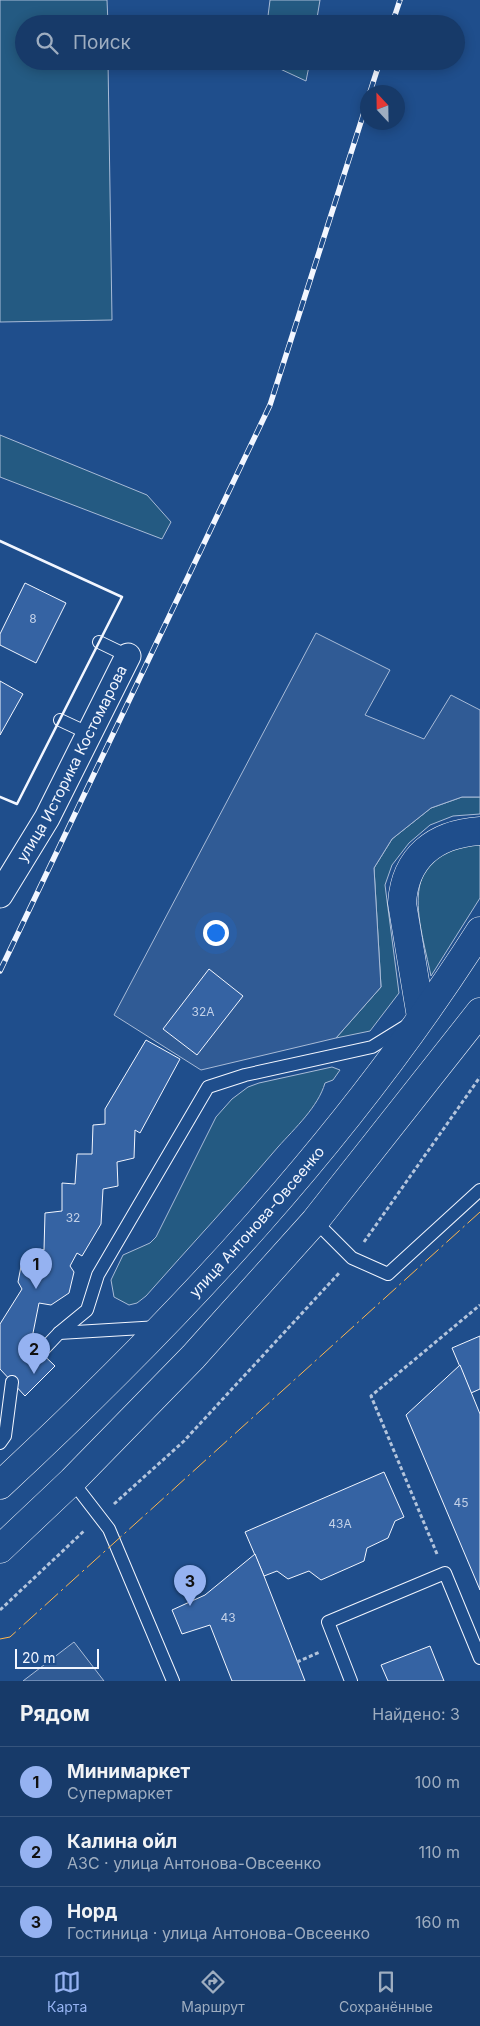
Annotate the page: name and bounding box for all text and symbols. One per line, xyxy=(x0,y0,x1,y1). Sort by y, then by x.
search box xyxy=(15,15,465,70)
icon: search xyxy=(33,29,61,57)
text: Поиск xyxy=(73,31,131,54)
north arrow xyxy=(360,85,405,130)
house number: 8 xyxy=(29,611,37,626)
street label: улица Историка Костомарова xyxy=(12,662,131,865)
your location xyxy=(203,920,229,946)
house number: 32А xyxy=(191,1004,215,1019)
street label: улица Антонова-Овсеенко xyxy=(185,1142,328,1301)
house number: 32 xyxy=(66,1210,80,1225)
pin: 1 xyxy=(20,1248,52,1289)
pin: 2 xyxy=(18,1333,50,1374)
house number: 45 xyxy=(453,1495,469,1510)
house number: 43А xyxy=(328,1516,352,1531)
pin: 3 xyxy=(174,1565,206,1606)
house number: 43 xyxy=(220,1610,236,1625)
scale bar xyxy=(15,1646,99,1669)
text: 20 m xyxy=(22,1649,56,1666)
text: Рядом xyxy=(20,1701,90,1726)
text: Найдено: 3 xyxy=(372,1704,460,1724)
text: Минимаркет xyxy=(67,1760,190,1783)
text: 1 xyxy=(33,1772,39,1792)
text: 100 m xyxy=(415,1772,460,1792)
text: Супермаркет xyxy=(67,1783,172,1803)
text: Калина ойл xyxy=(67,1830,177,1853)
text: 2 xyxy=(31,1842,41,1862)
text: 110 m xyxy=(418,1842,460,1862)
text: АЗС · улица Антонова-Овсеенко xyxy=(67,1853,321,1873)
text: Норд xyxy=(67,1900,118,1923)
text: 3 xyxy=(31,1912,41,1932)
text: 160 m xyxy=(415,1912,460,1932)
text: Гостиница · улица Антонова-Овсеенко xyxy=(67,1923,370,1943)
tab: Карта xyxy=(47,1968,87,2015)
tab: Маршрут xyxy=(181,1968,245,2015)
tab: Сохранённые xyxy=(339,1968,433,2015)

